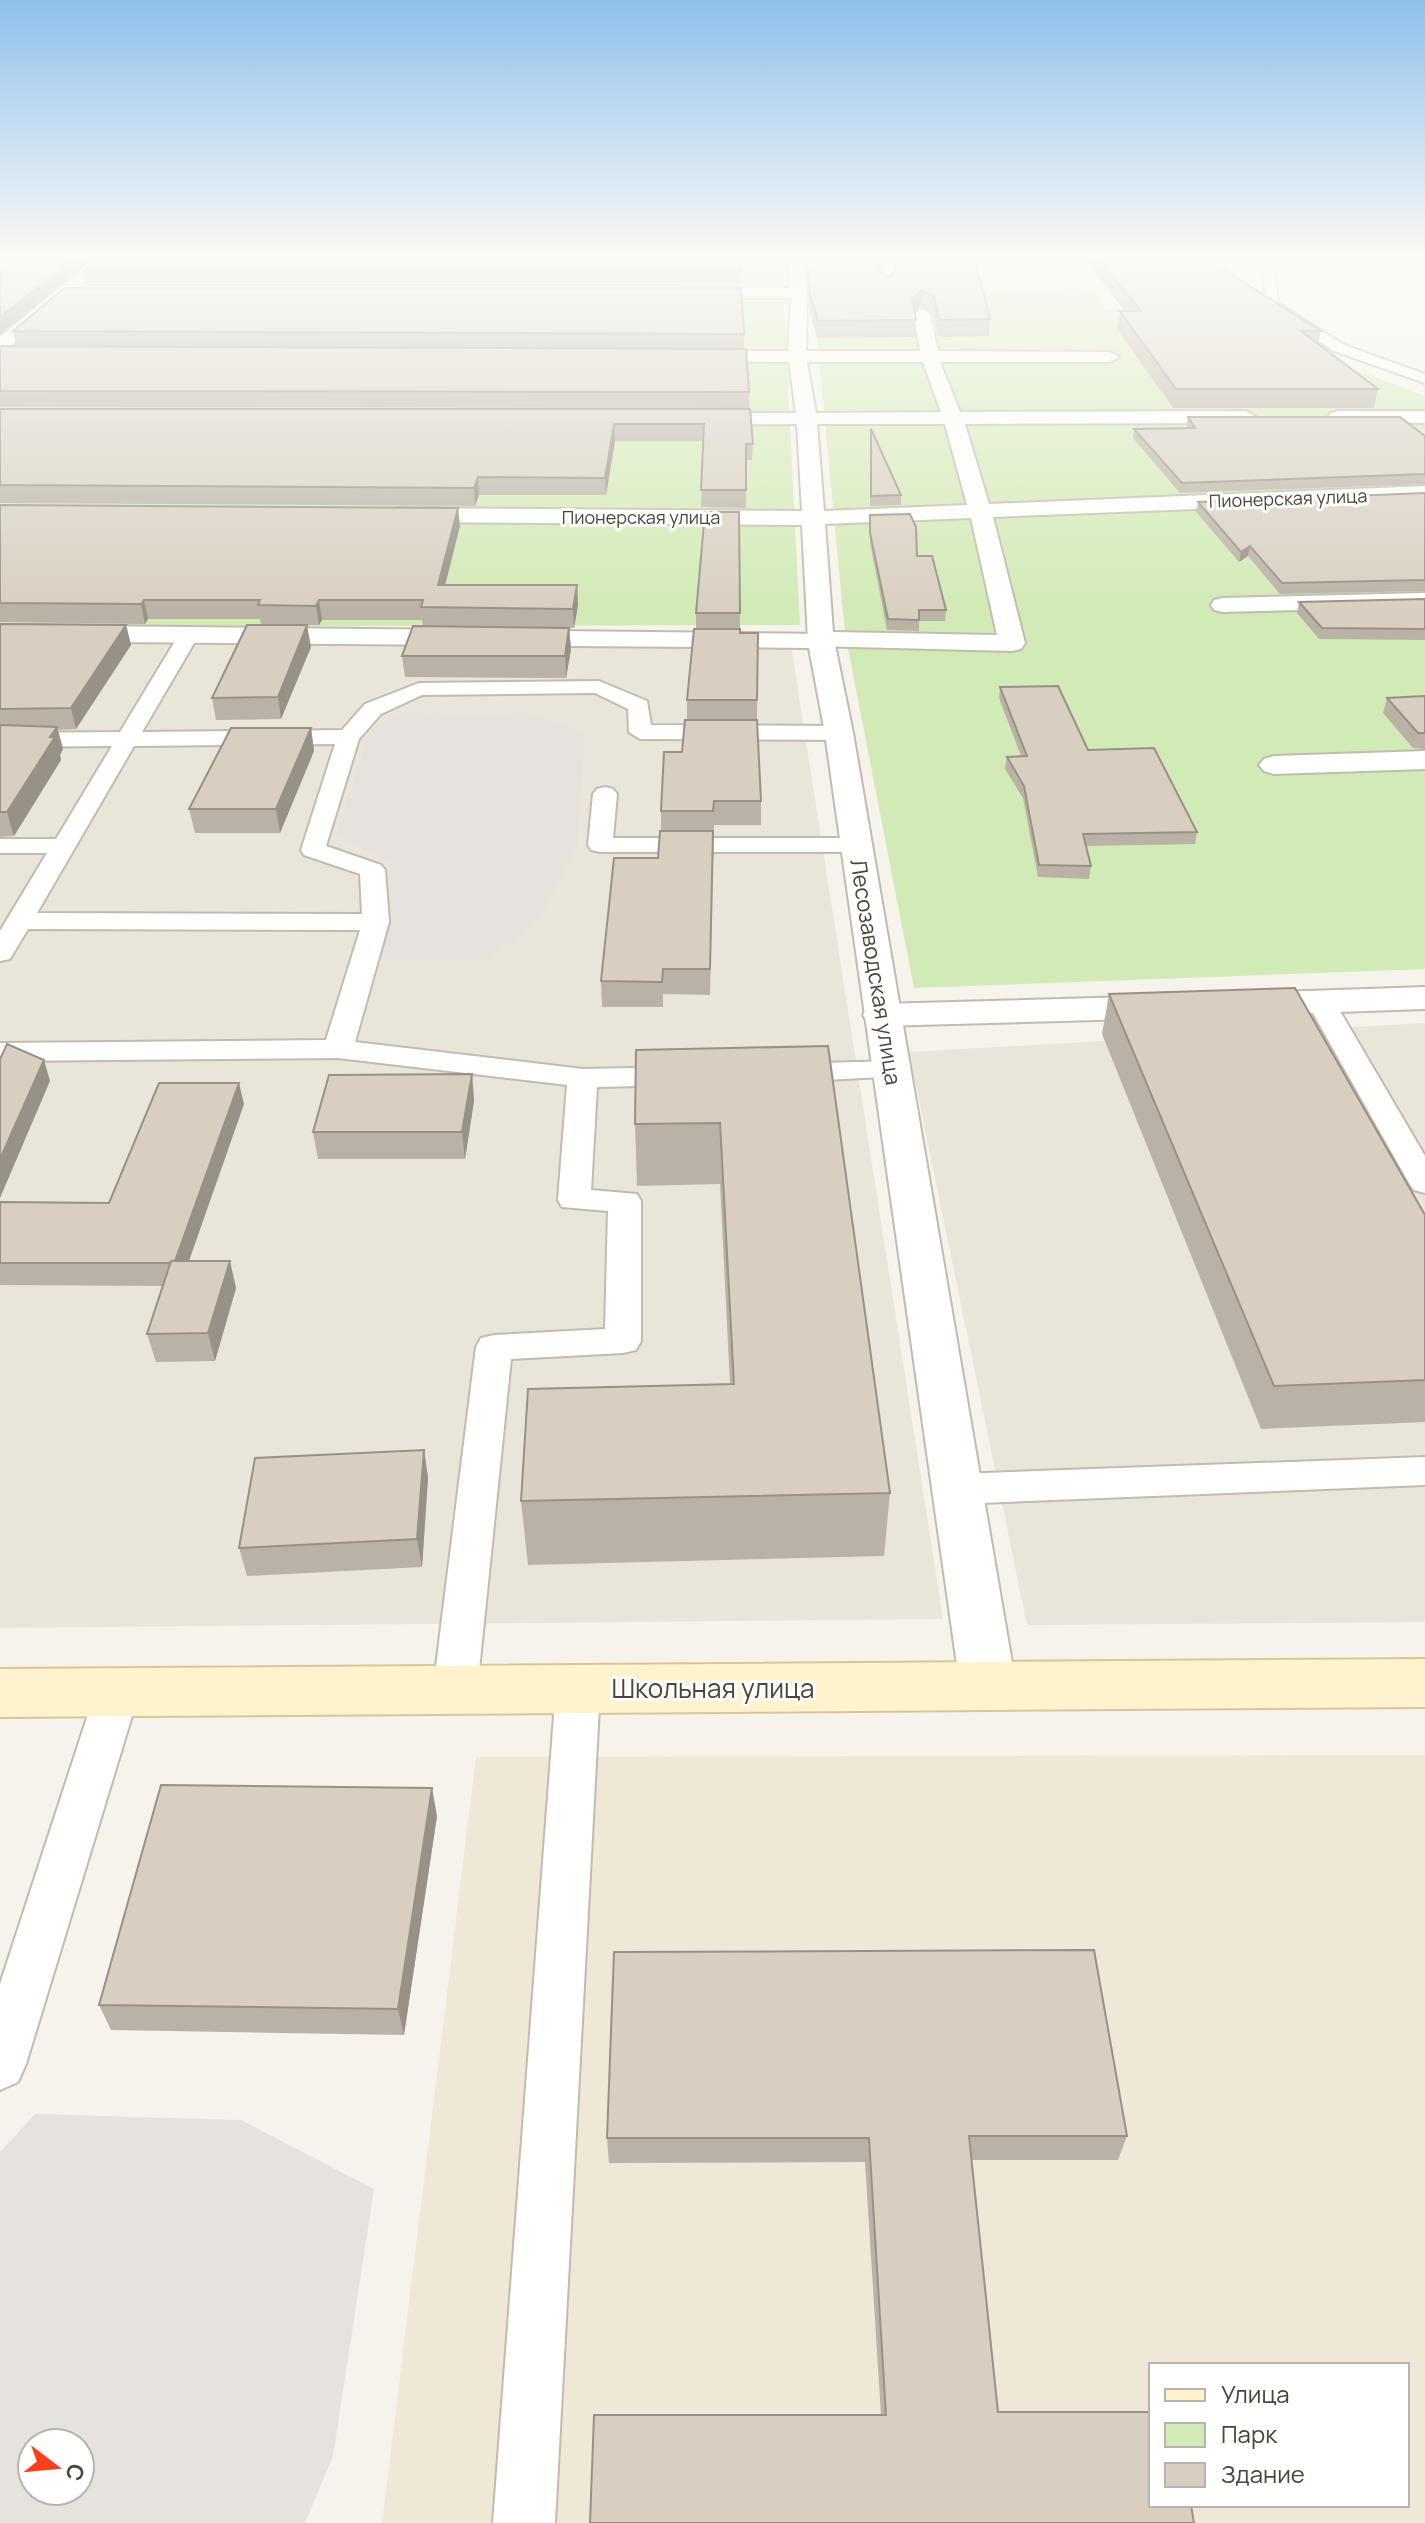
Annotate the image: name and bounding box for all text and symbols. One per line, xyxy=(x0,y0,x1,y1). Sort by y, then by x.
street label: Пионерская улица xyxy=(1208,483,1368,513)
street label: Пионерская улица xyxy=(562,505,720,529)
street label: Лесозаводская улица xyxy=(843,857,909,1087)
street label: Школьная улица xyxy=(612,1670,814,1706)
legend xyxy=(1149,2363,1409,2507)
text: Улица xyxy=(1221,2377,1290,2410)
text: Парк xyxy=(1221,2417,1278,2450)
north arrow xyxy=(16,2427,96,2507)
text: Здание xyxy=(1221,2457,1305,2490)
text: С xyxy=(59,2461,92,2484)

